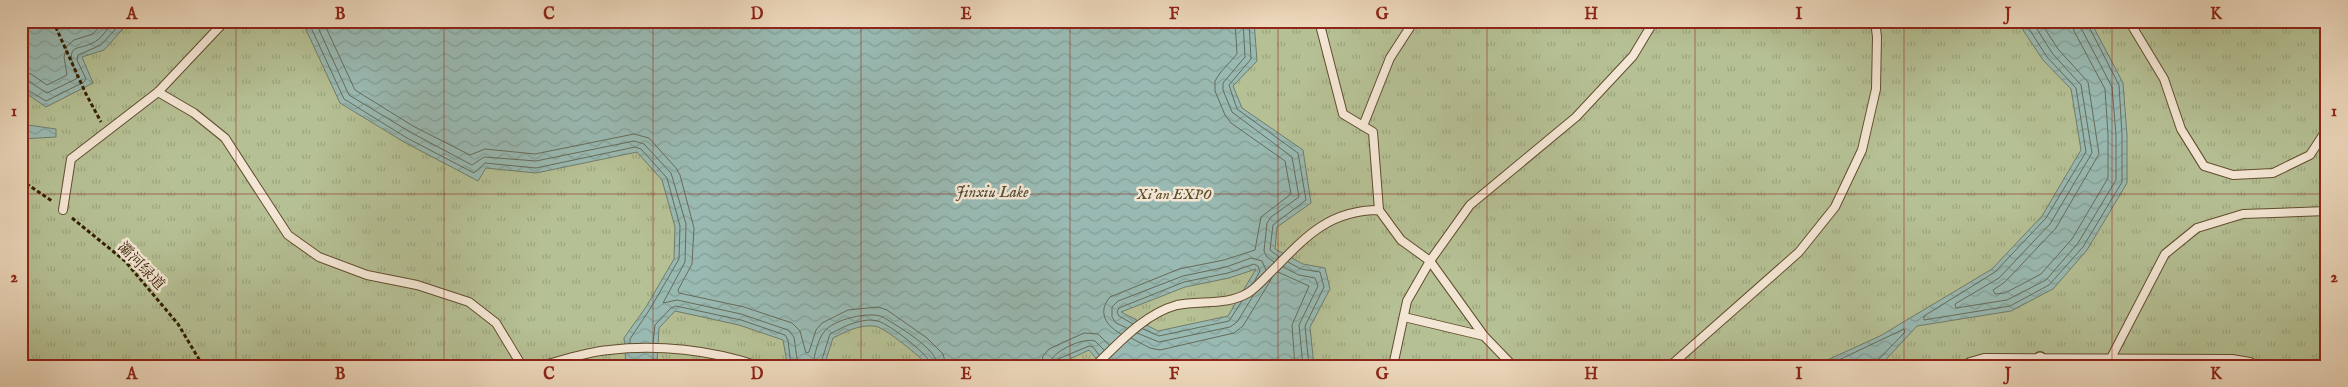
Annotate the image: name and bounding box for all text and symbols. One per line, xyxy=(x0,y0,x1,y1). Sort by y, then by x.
text: A xyxy=(126,5,139,25)
text: B xyxy=(335,5,346,25)
text: C xyxy=(543,5,555,25)
text: D xyxy=(751,5,764,25)
text: E xyxy=(960,5,972,25)
text: F xyxy=(1169,5,1180,25)
text: G xyxy=(1376,5,1389,25)
text: H xyxy=(1584,5,1598,25)
text: I xyxy=(1796,5,1803,25)
text: J xyxy=(2003,5,2012,25)
text: K xyxy=(2210,5,2223,25)
text: 1 xyxy=(11,102,17,122)
text: 1 xyxy=(2331,102,2337,122)
water label: Jinxiu Lake xyxy=(955,183,1029,203)
park label: Xi'an EXPO xyxy=(1135,185,1212,204)
street label: 灞河绿道 xyxy=(113,238,169,294)
text: 2 xyxy=(10,268,18,288)
text: 2 xyxy=(2330,268,2338,288)
text: A xyxy=(126,365,139,385)
text: B xyxy=(335,365,346,385)
text: C xyxy=(543,365,555,385)
text: D xyxy=(751,365,764,385)
text: E xyxy=(960,365,972,385)
text: F xyxy=(1169,365,1180,385)
text: G xyxy=(1376,365,1389,385)
text: H xyxy=(1584,365,1598,385)
text: I xyxy=(1796,365,1803,385)
text: J xyxy=(2003,365,2012,385)
text: K xyxy=(2210,365,2223,385)

